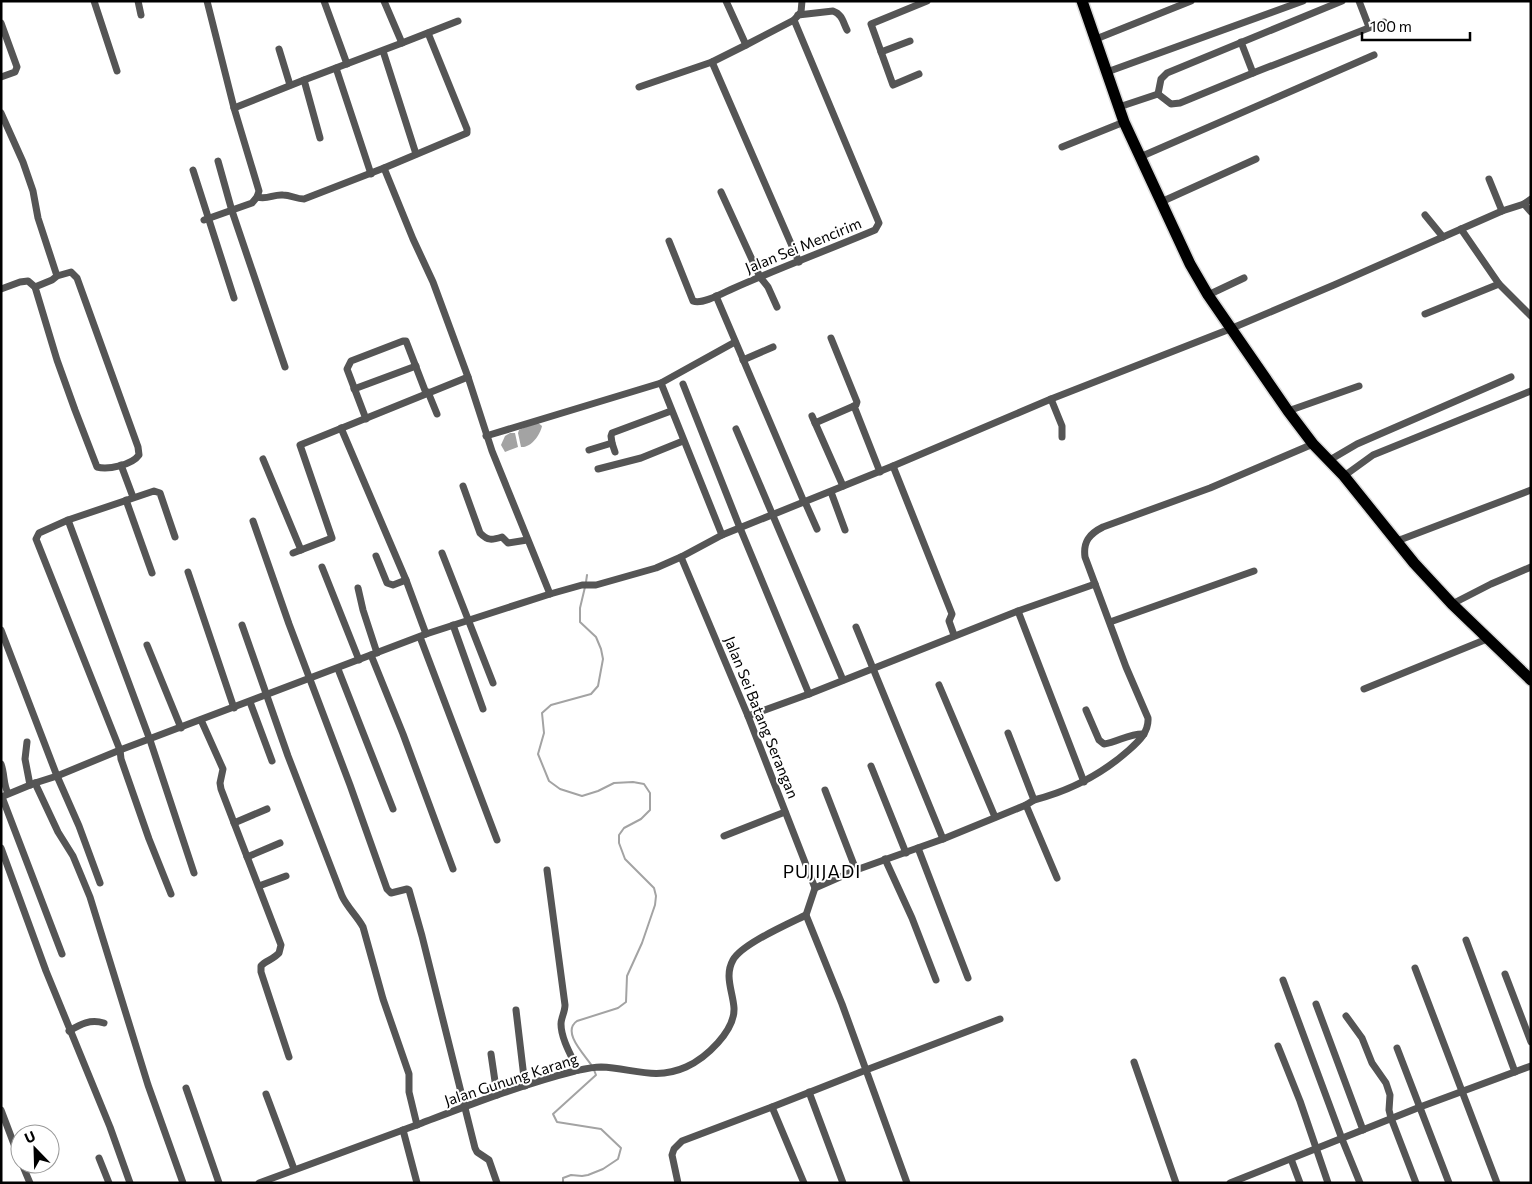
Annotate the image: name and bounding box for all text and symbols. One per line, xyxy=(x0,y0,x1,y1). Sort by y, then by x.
scale bar xyxy=(1362,10,1470,42)
text: 100 m xyxy=(1370,17,1412,35)
street label: Jalan Sei Mencirim xyxy=(742,213,864,277)
street label: Jalan Sei Batang Serangan xyxy=(721,633,803,801)
district label: PUJIJADI xyxy=(783,860,861,882)
street label: Jalan Gunung Karang xyxy=(442,1049,580,1109)
north arrow xyxy=(10,1124,60,1174)
text: U xyxy=(22,1127,38,1146)

